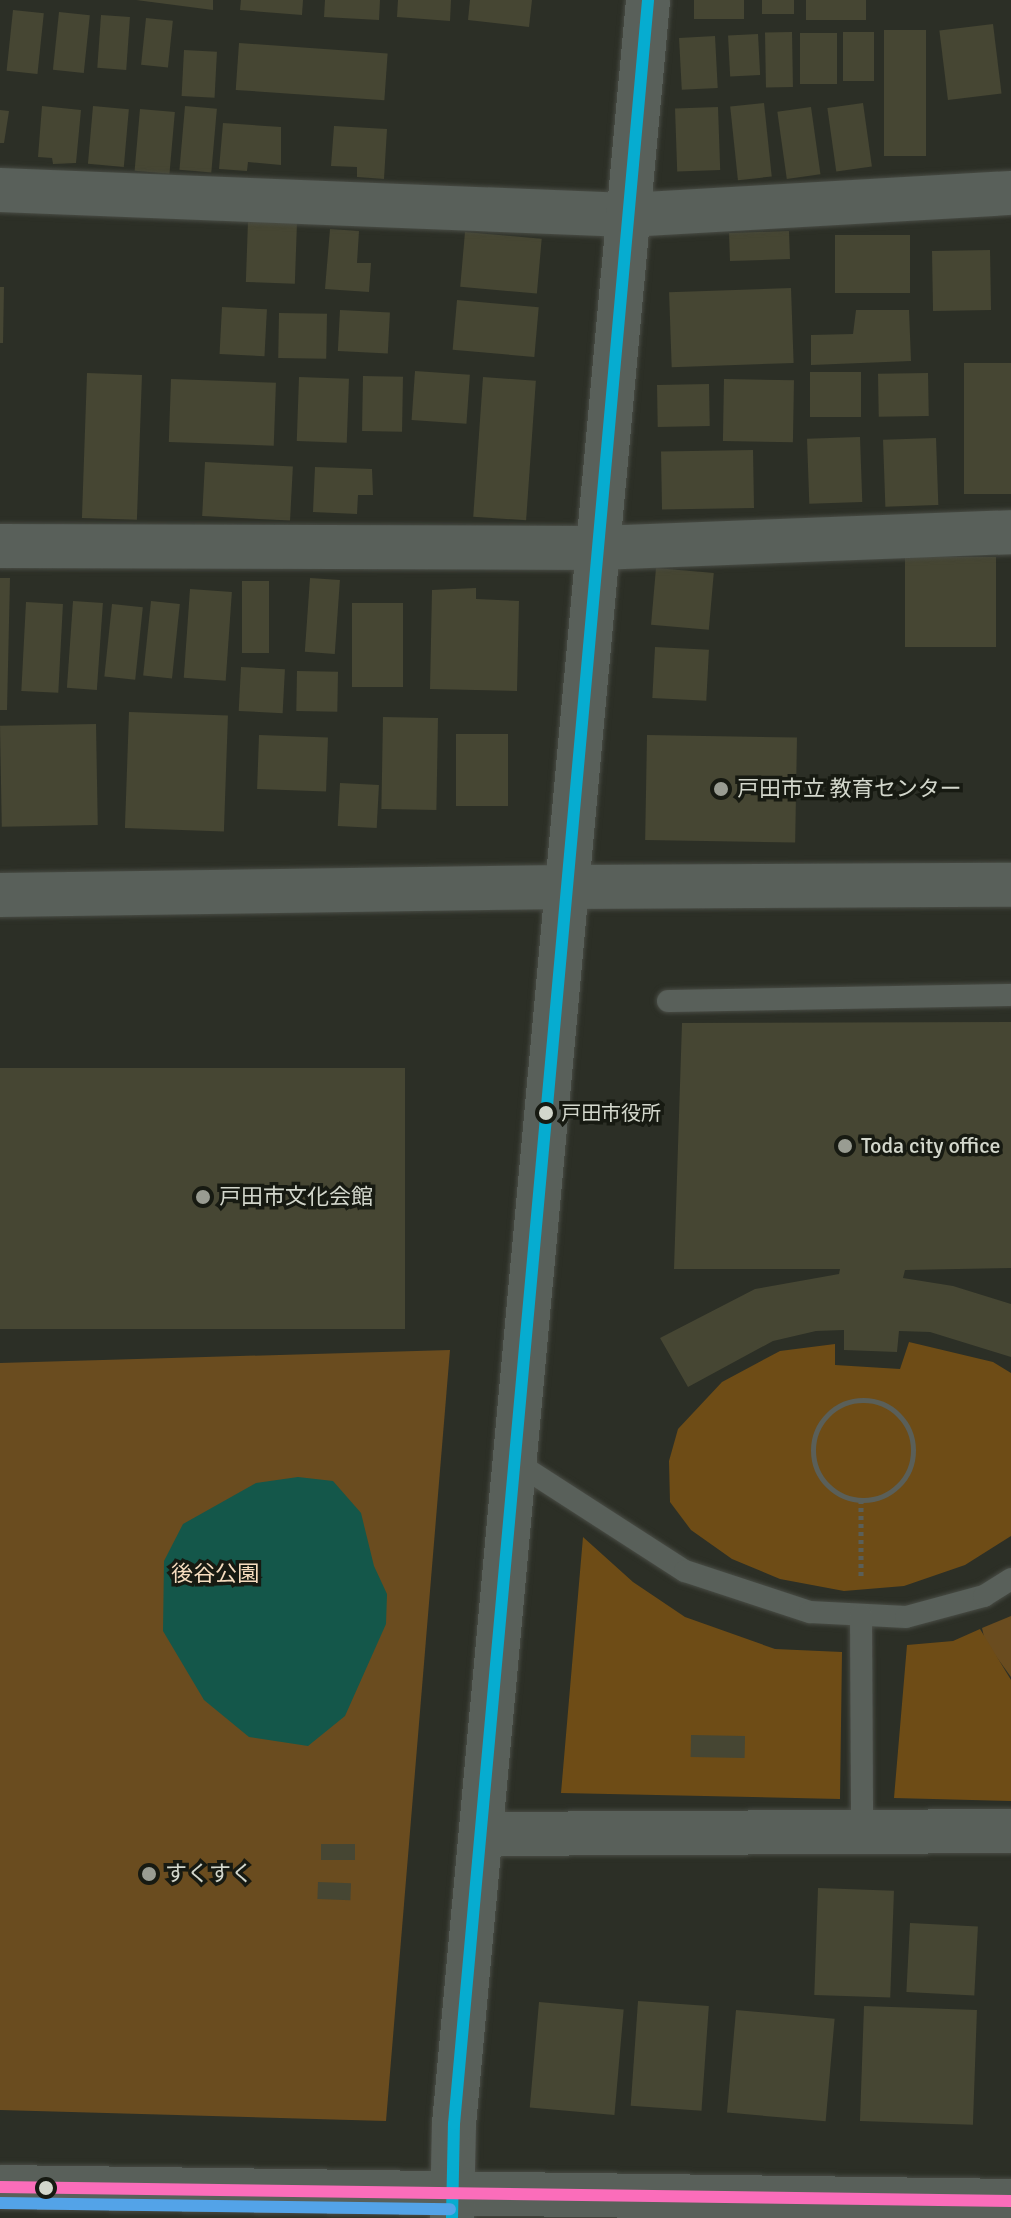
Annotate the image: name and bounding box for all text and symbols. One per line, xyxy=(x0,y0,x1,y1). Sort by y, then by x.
place label: 戸田市立 教育センター xyxy=(737,776,962,802)
marker: 戸田市立 教育センター xyxy=(712,780,730,798)
place label: 戸田市役所 xyxy=(561,1101,661,1125)
marker: 戸田市役所 xyxy=(538,1105,554,1121)
place label: Toda city office xyxy=(861,1133,1001,1159)
marker: Toda city office xyxy=(836,1137,854,1155)
place label: 戸田市文化会館 xyxy=(219,1184,373,1210)
marker: 戸田市文化会館 xyxy=(194,1188,212,1206)
park label: 後谷公園 xyxy=(171,1561,259,1587)
place label: すくすく xyxy=(165,1861,253,1887)
marker: すくすく xyxy=(140,1865,158,1883)
unlabelled marker xyxy=(38,2180,54,2196)

